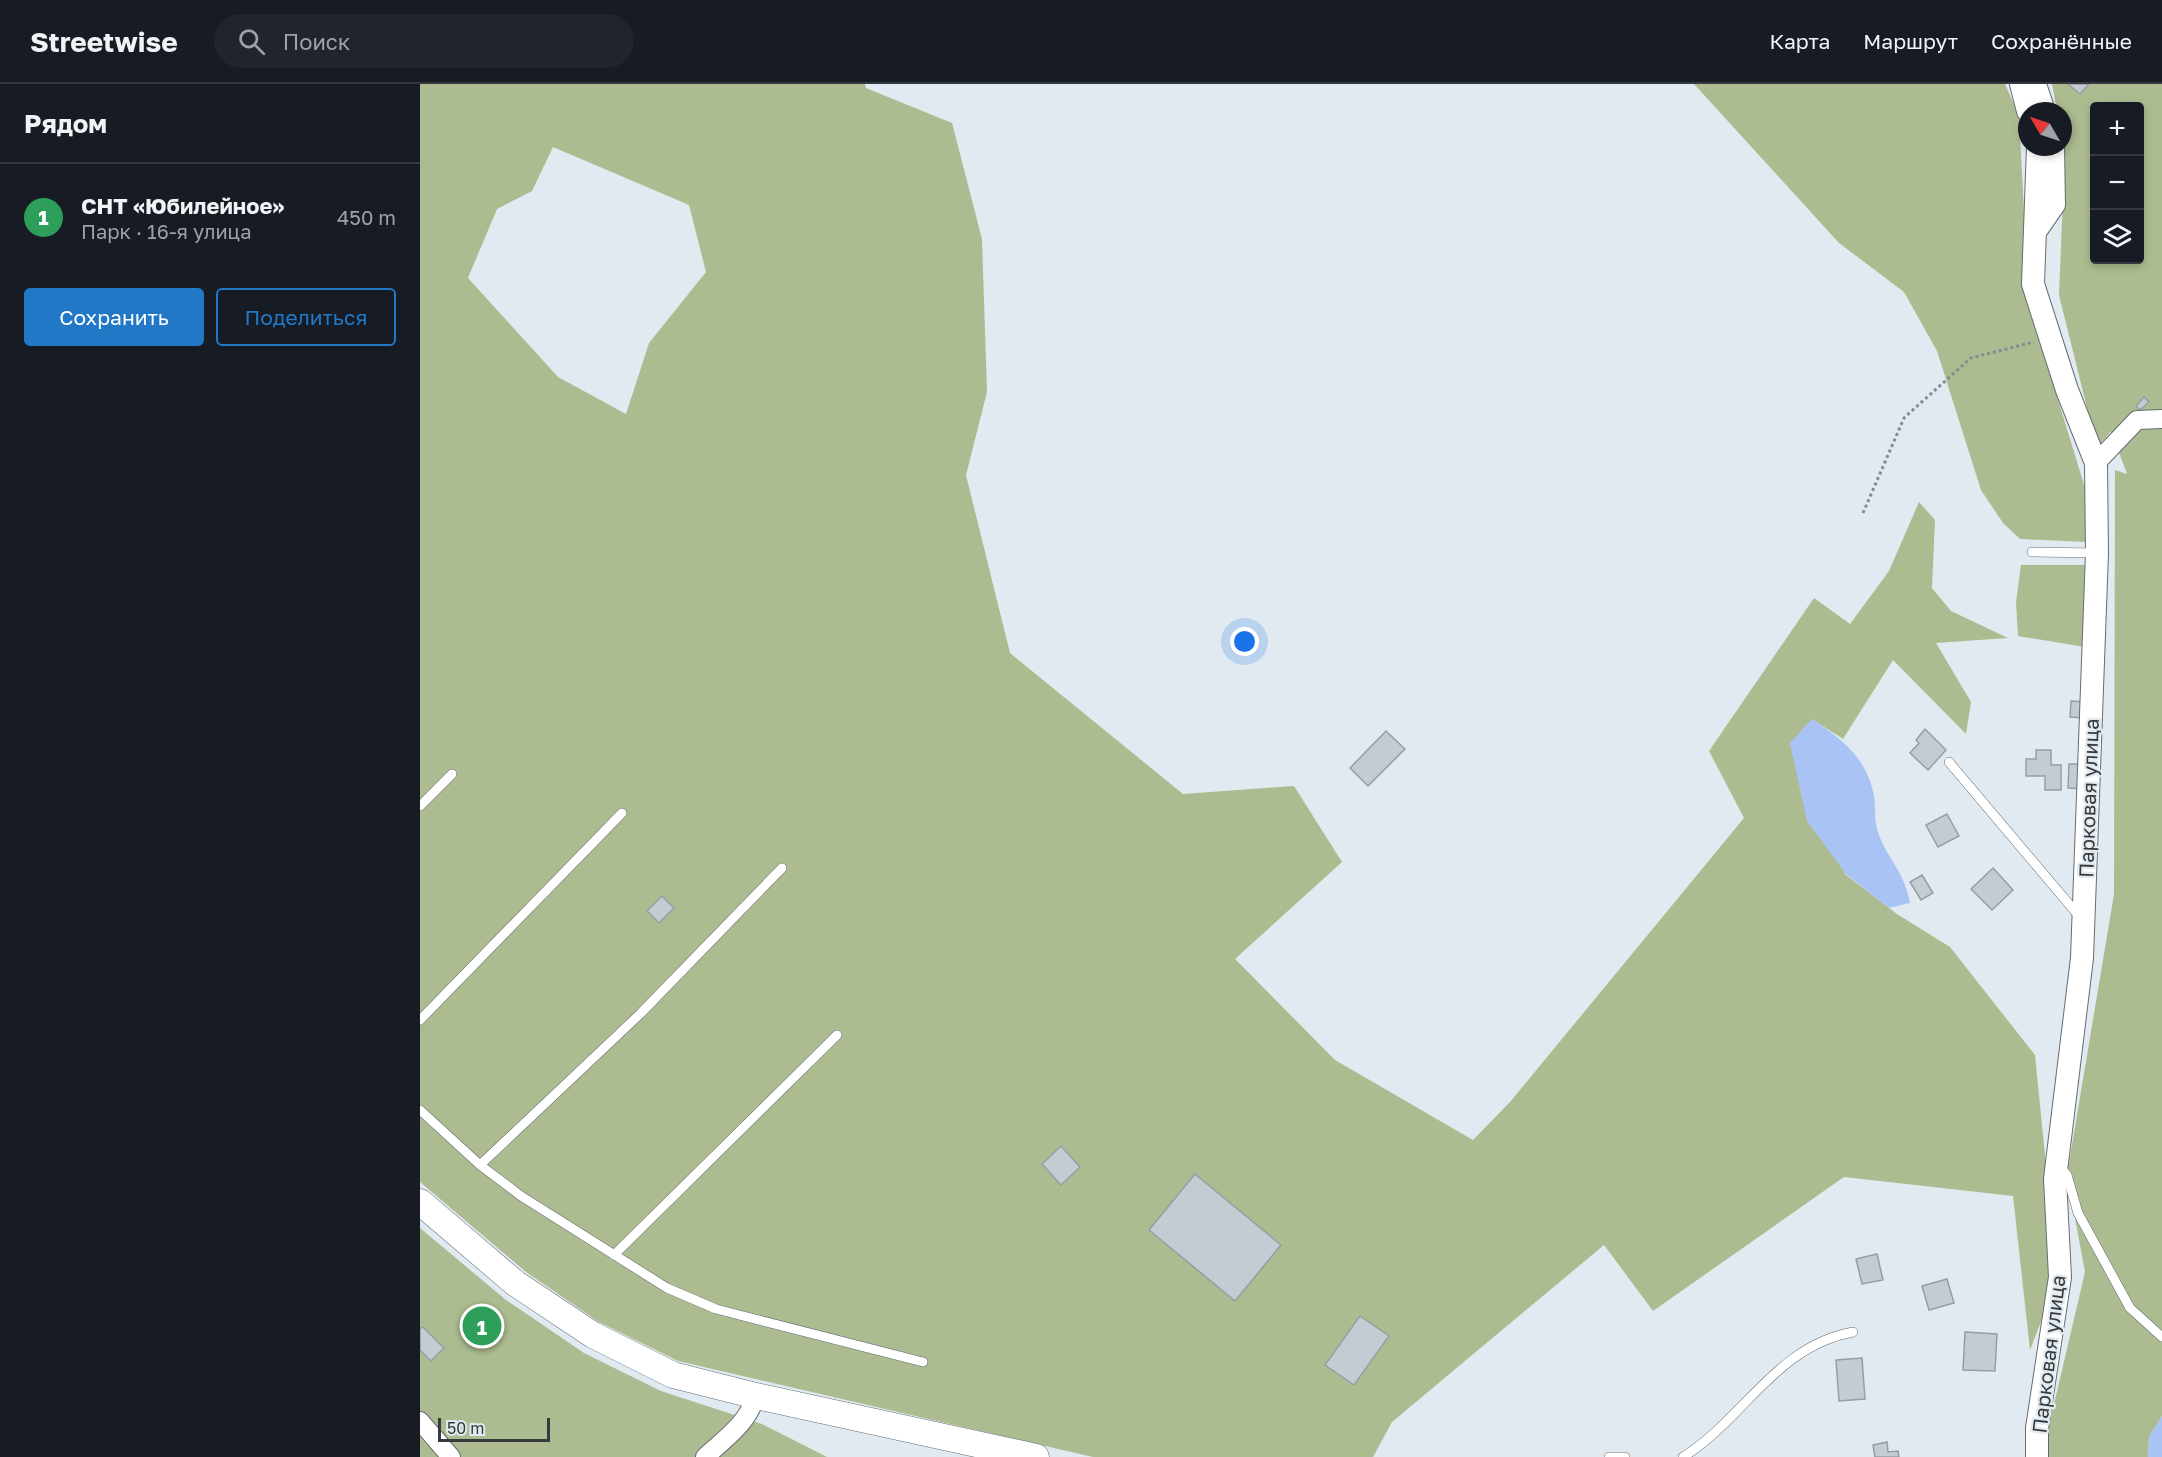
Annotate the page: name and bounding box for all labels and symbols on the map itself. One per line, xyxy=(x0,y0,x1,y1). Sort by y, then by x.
north arrow xyxy=(2018,102,2072,156)
your location xyxy=(1230,627,1259,656)
street label: Парковая улица xyxy=(2073,718,2103,878)
street label: Парковая улица xyxy=(2026,1273,2070,1435)
pin: 1 xyxy=(462,1304,502,1348)
scale bar xyxy=(438,1415,550,1442)

